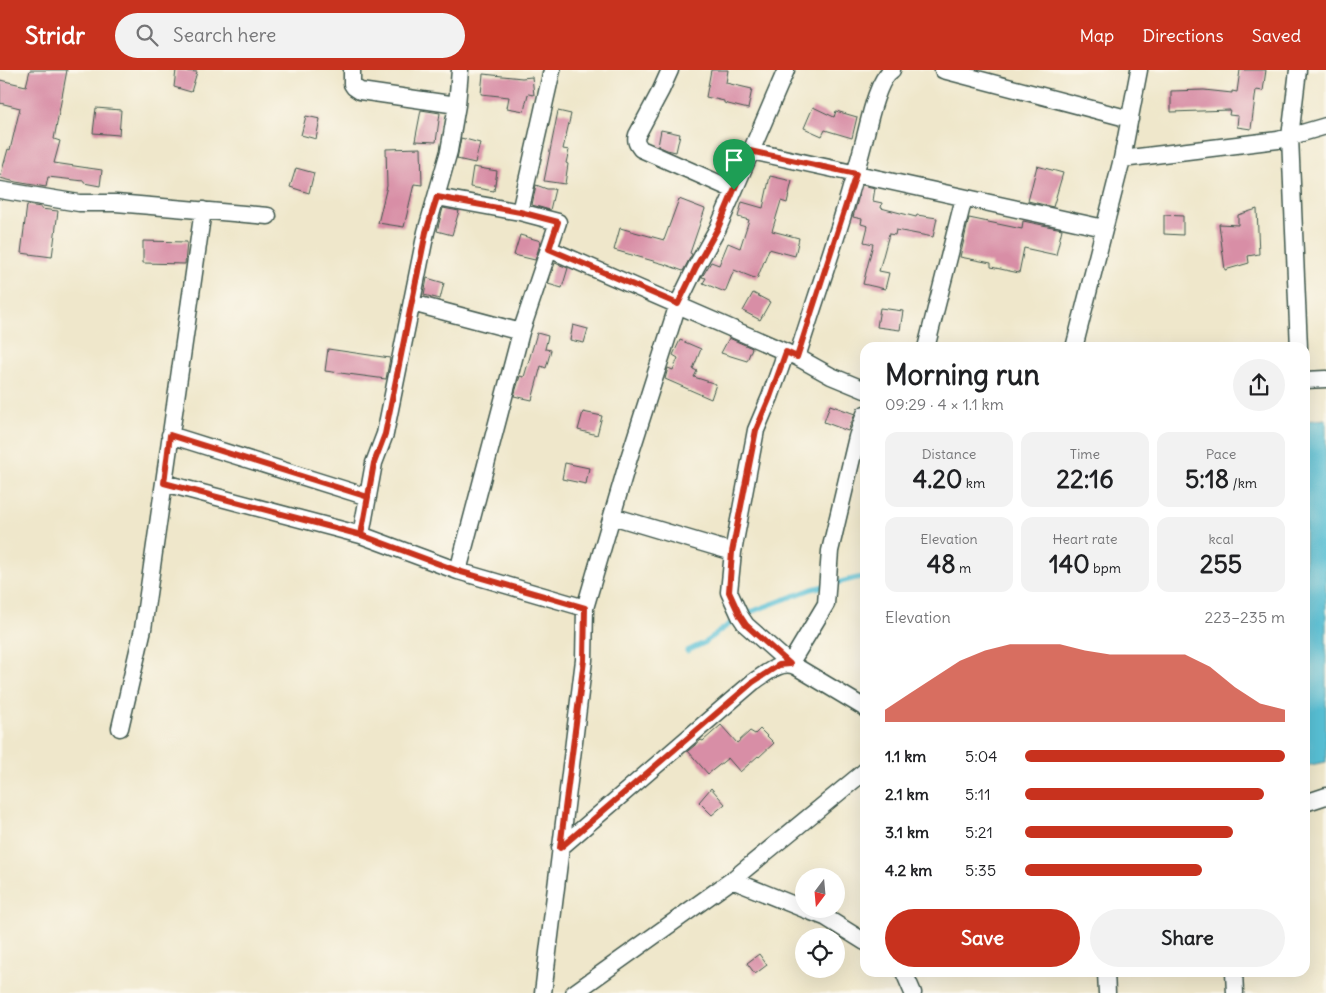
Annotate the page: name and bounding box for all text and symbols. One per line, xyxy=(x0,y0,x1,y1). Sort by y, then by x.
search box xyxy=(115,13,465,58)
text: Stridr xyxy=(25,20,85,50)
icon: search xyxy=(133,21,161,49)
text: Search here xyxy=(173,23,276,47)
text: Map xyxy=(1079,24,1114,47)
text: Directions xyxy=(1142,24,1224,47)
text: Saved xyxy=(1252,24,1301,47)
pin xyxy=(713,139,755,190)
icon: arrive xyxy=(720,146,748,174)
text: Morning run xyxy=(885,357,1040,393)
button: share xyxy=(1233,359,1285,411)
text: 09:29 · 4 × 1.1 km xyxy=(885,394,1004,414)
text: Distance xyxy=(922,445,976,463)
text: Time xyxy=(1070,445,1100,463)
text: Pace xyxy=(1206,445,1236,463)
text: 4.20 xyxy=(913,463,963,495)
text: 22:16 xyxy=(1056,463,1114,495)
text: 5:18 xyxy=(1185,463,1229,495)
text: km xyxy=(963,474,985,492)
text: /km xyxy=(1229,474,1257,492)
text: Elevation xyxy=(920,530,978,548)
text: Heart rate xyxy=(1053,530,1117,548)
text: kcal xyxy=(1208,530,1234,548)
text: 48 xyxy=(927,548,956,580)
text: 140 xyxy=(1049,548,1090,580)
text: 255 xyxy=(1200,548,1242,580)
text: m xyxy=(956,559,971,577)
text: bpm xyxy=(1090,559,1121,577)
text: Elevation xyxy=(885,607,951,627)
text: 223–235 m xyxy=(1204,607,1285,627)
text: 1.1 km xyxy=(885,746,926,766)
text: 5:04 xyxy=(965,746,998,766)
text: 2.1 km xyxy=(885,784,929,804)
text: 5:11 xyxy=(965,784,991,804)
text: 3.1 km xyxy=(885,822,929,842)
text: 5:21 xyxy=(965,822,993,842)
text: 4.2 km xyxy=(885,860,932,880)
text: 5:35 xyxy=(965,860,996,880)
north arrow xyxy=(795,868,845,918)
map controls xyxy=(795,868,845,978)
button: Save xyxy=(885,909,1080,967)
button: Share xyxy=(1090,909,1285,967)
button: locate xyxy=(795,928,845,978)

